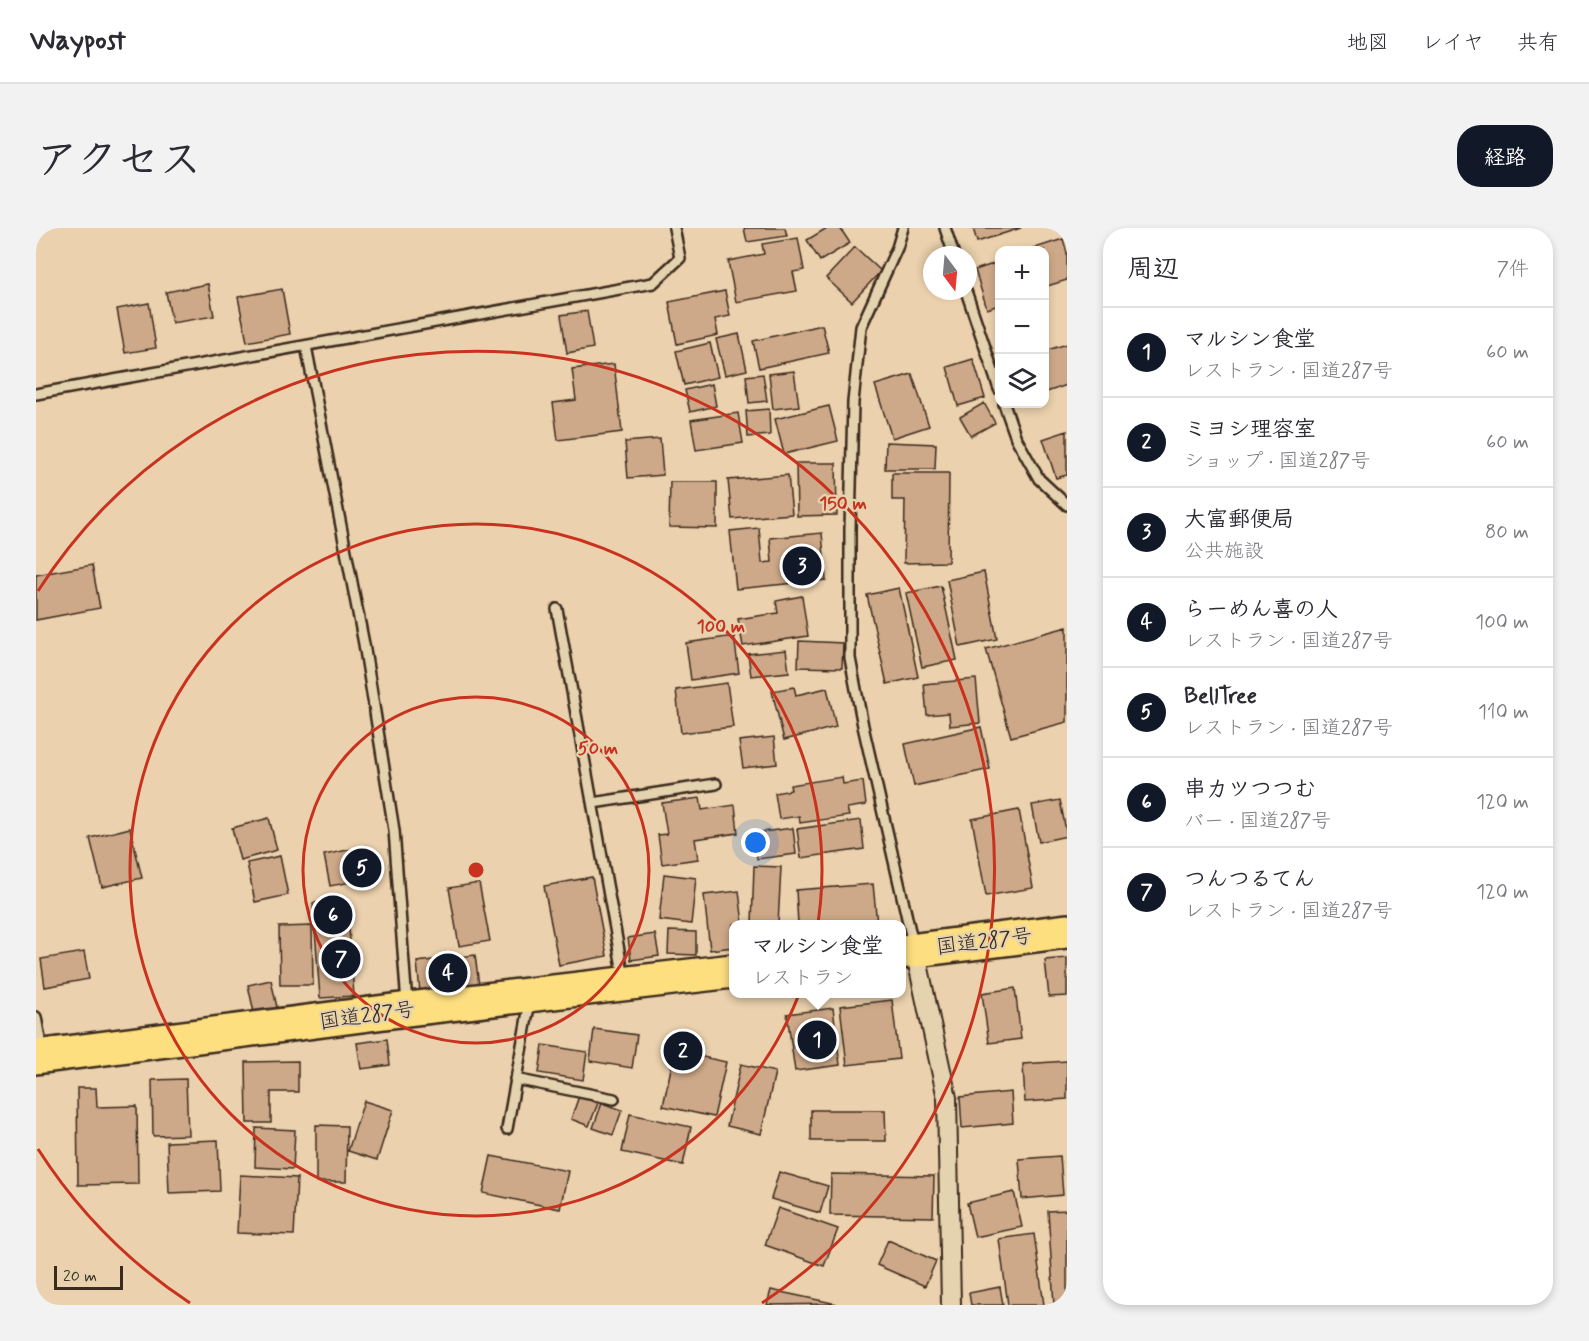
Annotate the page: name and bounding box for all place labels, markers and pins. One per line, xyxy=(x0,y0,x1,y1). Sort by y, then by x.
pin: 3 xyxy=(782,544,822,588)
pin: 5 xyxy=(342,846,382,890)
centre of rings xyxy=(466,860,486,880)
pin: 6 xyxy=(314,892,352,938)
pin: 7 xyxy=(322,936,360,982)
pin: 4 xyxy=(428,950,468,996)
pin: 1 xyxy=(798,1018,836,1062)
pin: 2 xyxy=(664,1028,702,1074)

